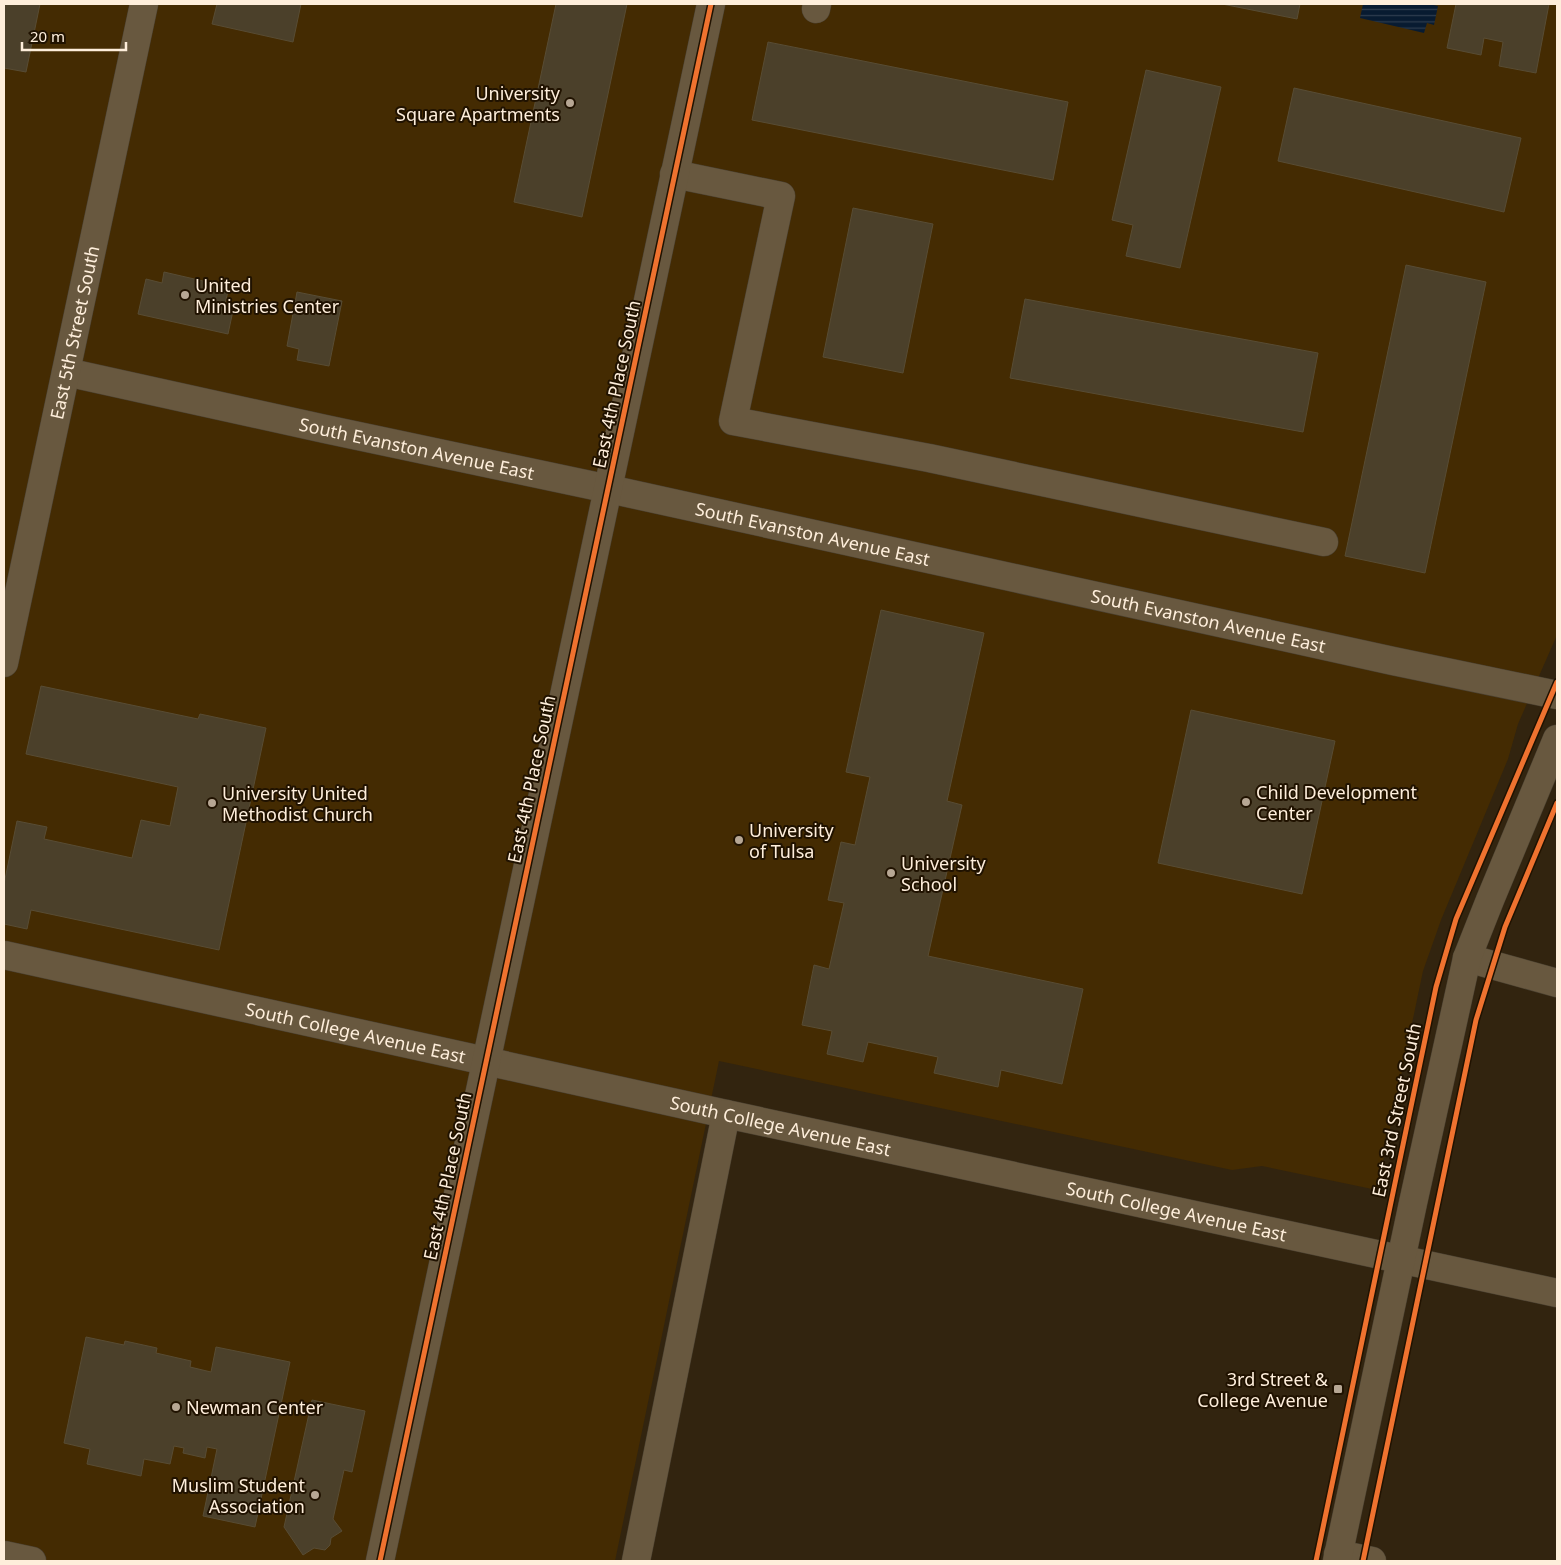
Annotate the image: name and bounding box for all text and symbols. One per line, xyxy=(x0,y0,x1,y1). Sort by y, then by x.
scale bar xyxy=(22,20,126,52)
text: 20 m xyxy=(30,26,65,46)
place label: University Square Apartments xyxy=(396,81,561,126)
marker: University Square Apartments xyxy=(564,97,576,109)
street label: East 5th Street South xyxy=(44,243,104,421)
place label: United Ministries Center xyxy=(195,273,340,318)
marker: United Ministries Center xyxy=(179,289,191,301)
street label: East 4th Place South xyxy=(586,298,646,470)
street label: South Evanston Avenue East xyxy=(297,412,537,485)
street label: South Evanston Avenue East xyxy=(693,496,933,571)
street label: South Evanston Avenue East xyxy=(1089,583,1328,658)
street label: East 4th Place South xyxy=(501,693,561,865)
place label: Child Development Center xyxy=(1256,780,1417,825)
place label: University United Methodist Church xyxy=(222,781,373,826)
marker: Child Development Center xyxy=(1240,796,1252,808)
marker: University United Methodist Church xyxy=(206,797,218,809)
place label: University of Tulsa xyxy=(749,818,834,863)
marker: University of Tulsa xyxy=(733,834,745,846)
place label: University School xyxy=(901,851,986,896)
marker: University School xyxy=(885,867,897,879)
street label: South College Avenue East xyxy=(243,997,469,1068)
street label: East 3rd Street South xyxy=(1366,1021,1426,1199)
street label: East 4th Place South xyxy=(417,1090,477,1262)
street label: South College Avenue East xyxy=(668,1090,893,1161)
street label: South College Avenue East xyxy=(1064,1176,1289,1247)
place label: 3rd Street & College Avenue xyxy=(1197,1367,1329,1412)
marker: 3rd Street & College Avenue xyxy=(1332,1383,1344,1395)
place label: Newman Center xyxy=(186,1395,324,1419)
marker: Newman Center xyxy=(170,1401,182,1413)
place label: Muslim Student Association xyxy=(172,1473,306,1518)
marker: Muslim Student Association xyxy=(309,1489,321,1501)

